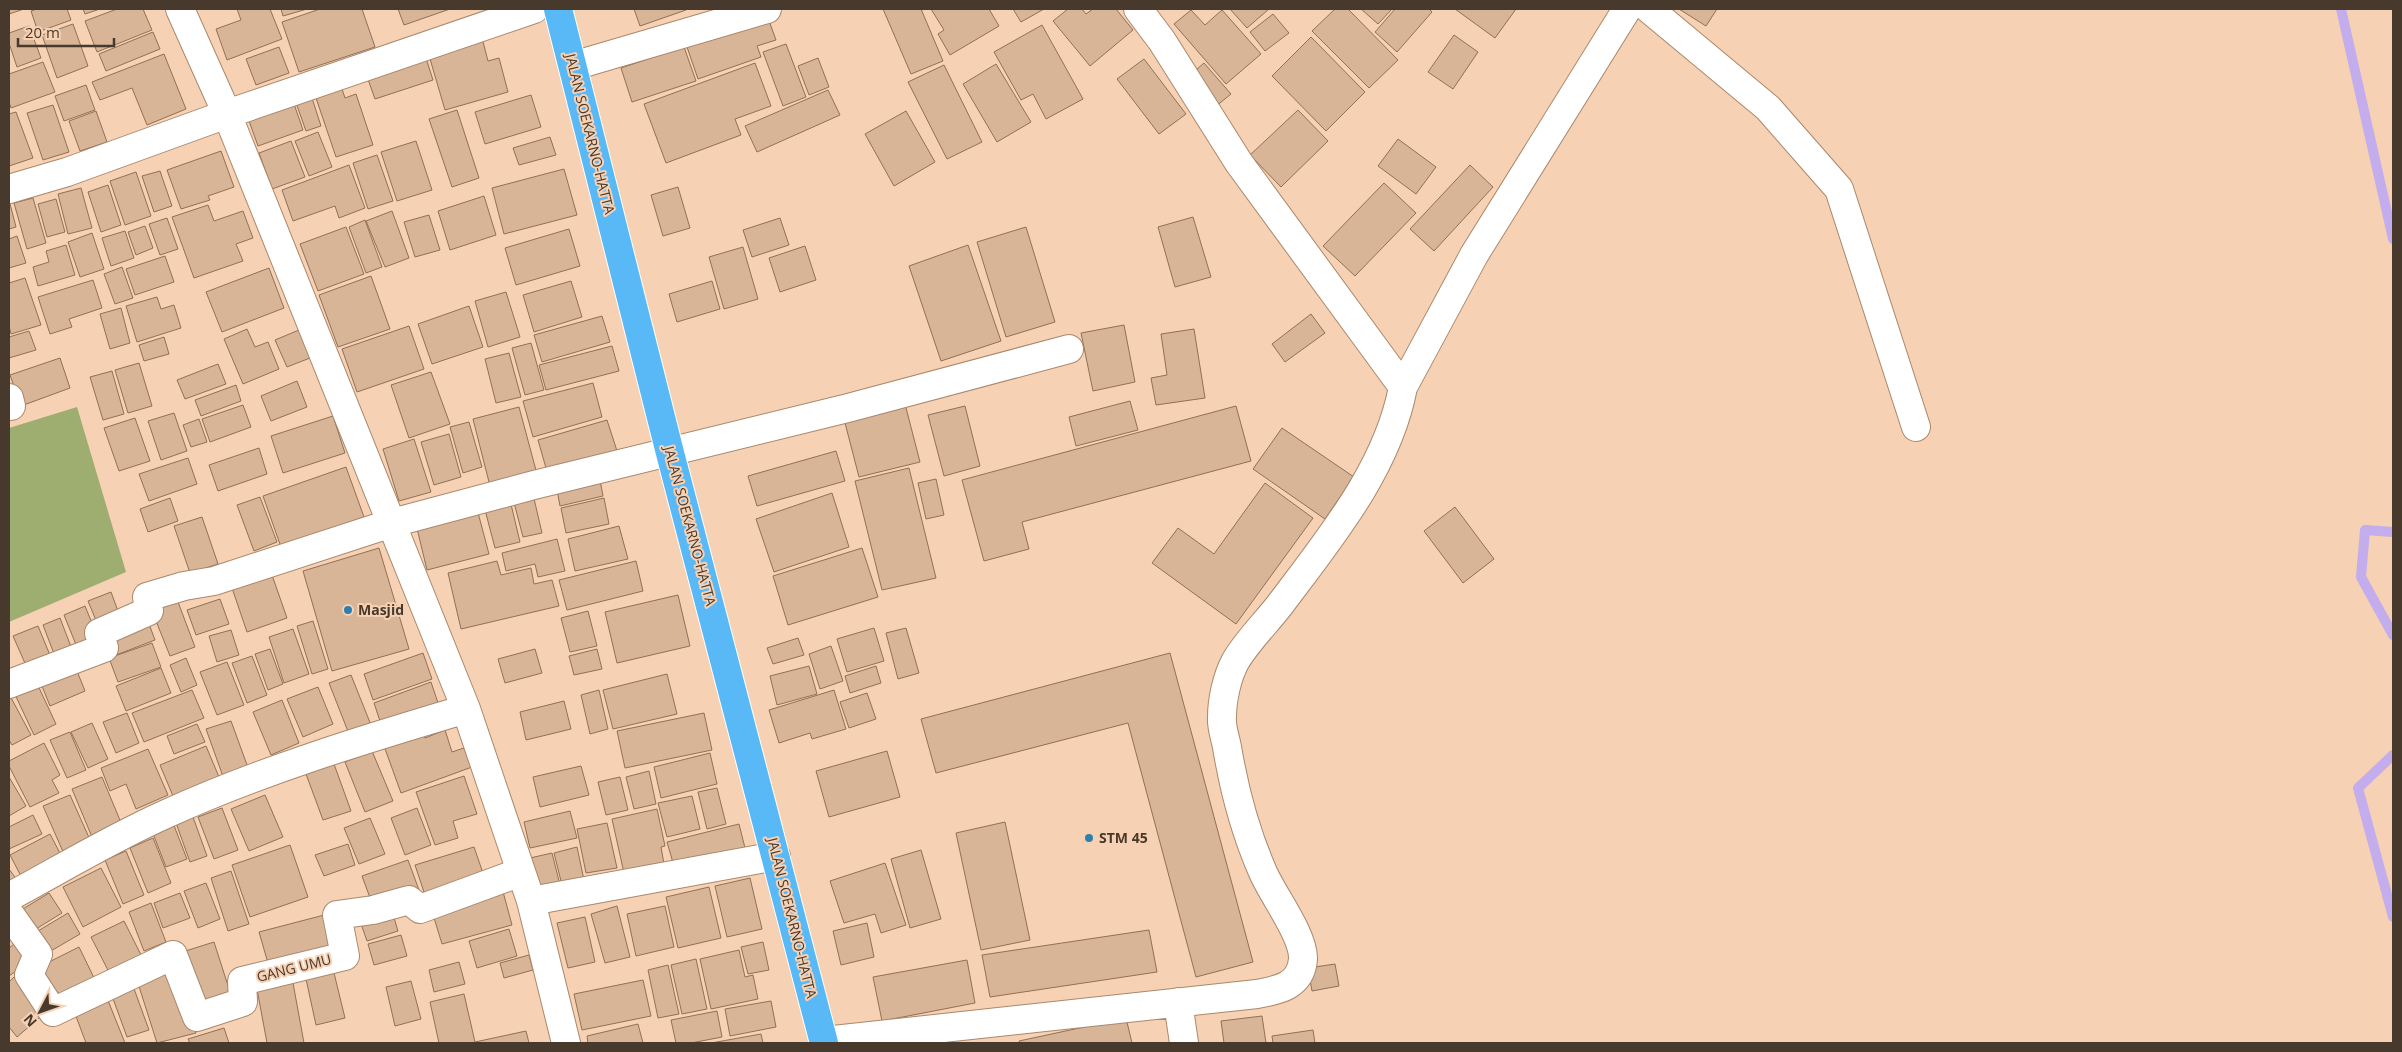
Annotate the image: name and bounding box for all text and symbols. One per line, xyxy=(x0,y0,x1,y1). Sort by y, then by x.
scale bar xyxy=(18,15,114,47)
text: 20 m xyxy=(25,22,60,42)
street label: JALAN SOEKARNO-HATTA xyxy=(561,50,620,216)
street label: JALAN SOEKARNO-HATTA xyxy=(659,442,721,608)
place label: Masjid xyxy=(358,600,404,619)
marker: Masjid xyxy=(342,604,354,616)
place label: STM 45 xyxy=(1099,828,1148,847)
marker: STM 45 xyxy=(1083,832,1095,844)
street label: JALAN SOEKARNO-HATTA xyxy=(763,834,822,1000)
street label: GANG UMU xyxy=(255,949,333,986)
north arrow xyxy=(15,987,65,1037)
text: N xyxy=(19,1010,41,1031)

